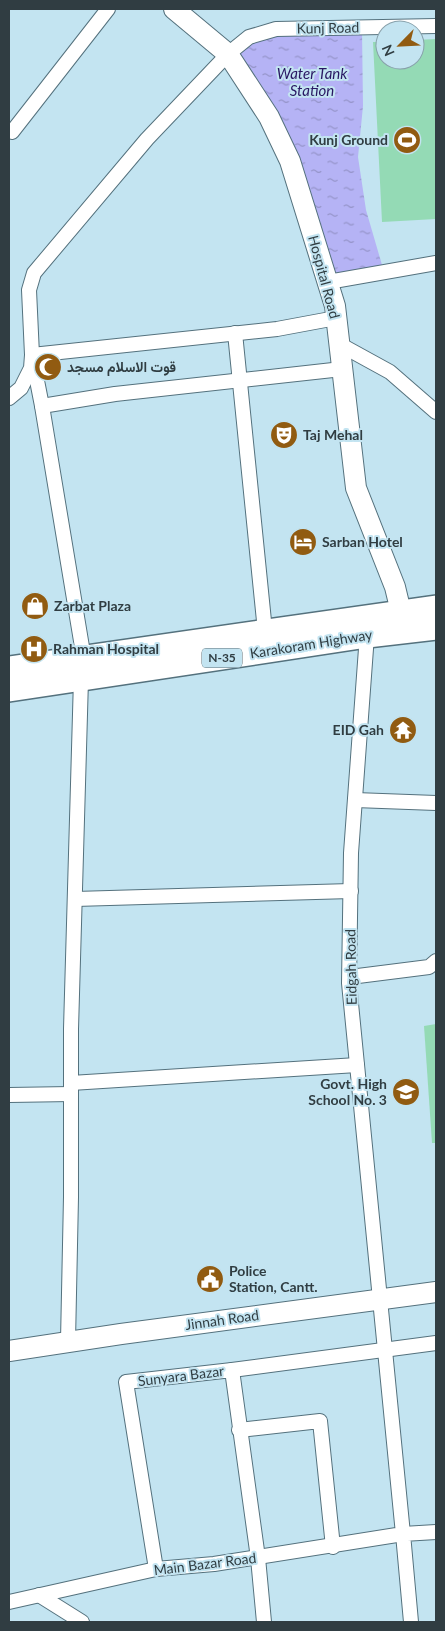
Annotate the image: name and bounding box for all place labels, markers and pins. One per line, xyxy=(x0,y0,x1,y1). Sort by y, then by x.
sports icon: Kunj Ground xyxy=(392,125,422,155)
place label: Kunj Ground xyxy=(309,131,388,148)
mosque icon: قوت الاسلام مسجد xyxy=(33,352,63,382)
place label: قوت الاسلام مسجد xyxy=(67,358,176,376)
theatre icon: Taj Mehal xyxy=(269,420,299,450)
place label: Taj Mehal xyxy=(303,426,363,443)
hotel icon: Sarban Hotel xyxy=(288,527,318,557)
place label: Sarban Hotel xyxy=(322,533,403,550)
shop icon: Zarbat Plaza xyxy=(20,591,50,621)
place label: Zarbat Plaza xyxy=(54,597,131,614)
hospital icon: Rahman Hospital xyxy=(19,634,49,664)
place label: Rahman Hospital xyxy=(53,640,159,657)
temple icon: EID Gah xyxy=(388,715,418,745)
place label: EID Gah xyxy=(333,721,384,738)
place label: Govt. High School No. 3 xyxy=(308,1075,387,1108)
school or university icon: Govt. High School No. 3 xyxy=(391,1077,421,1107)
place label: Police Station, Cantt. xyxy=(229,1262,318,1295)
public building icon: Police Station, Cantt. xyxy=(195,1264,225,1294)

